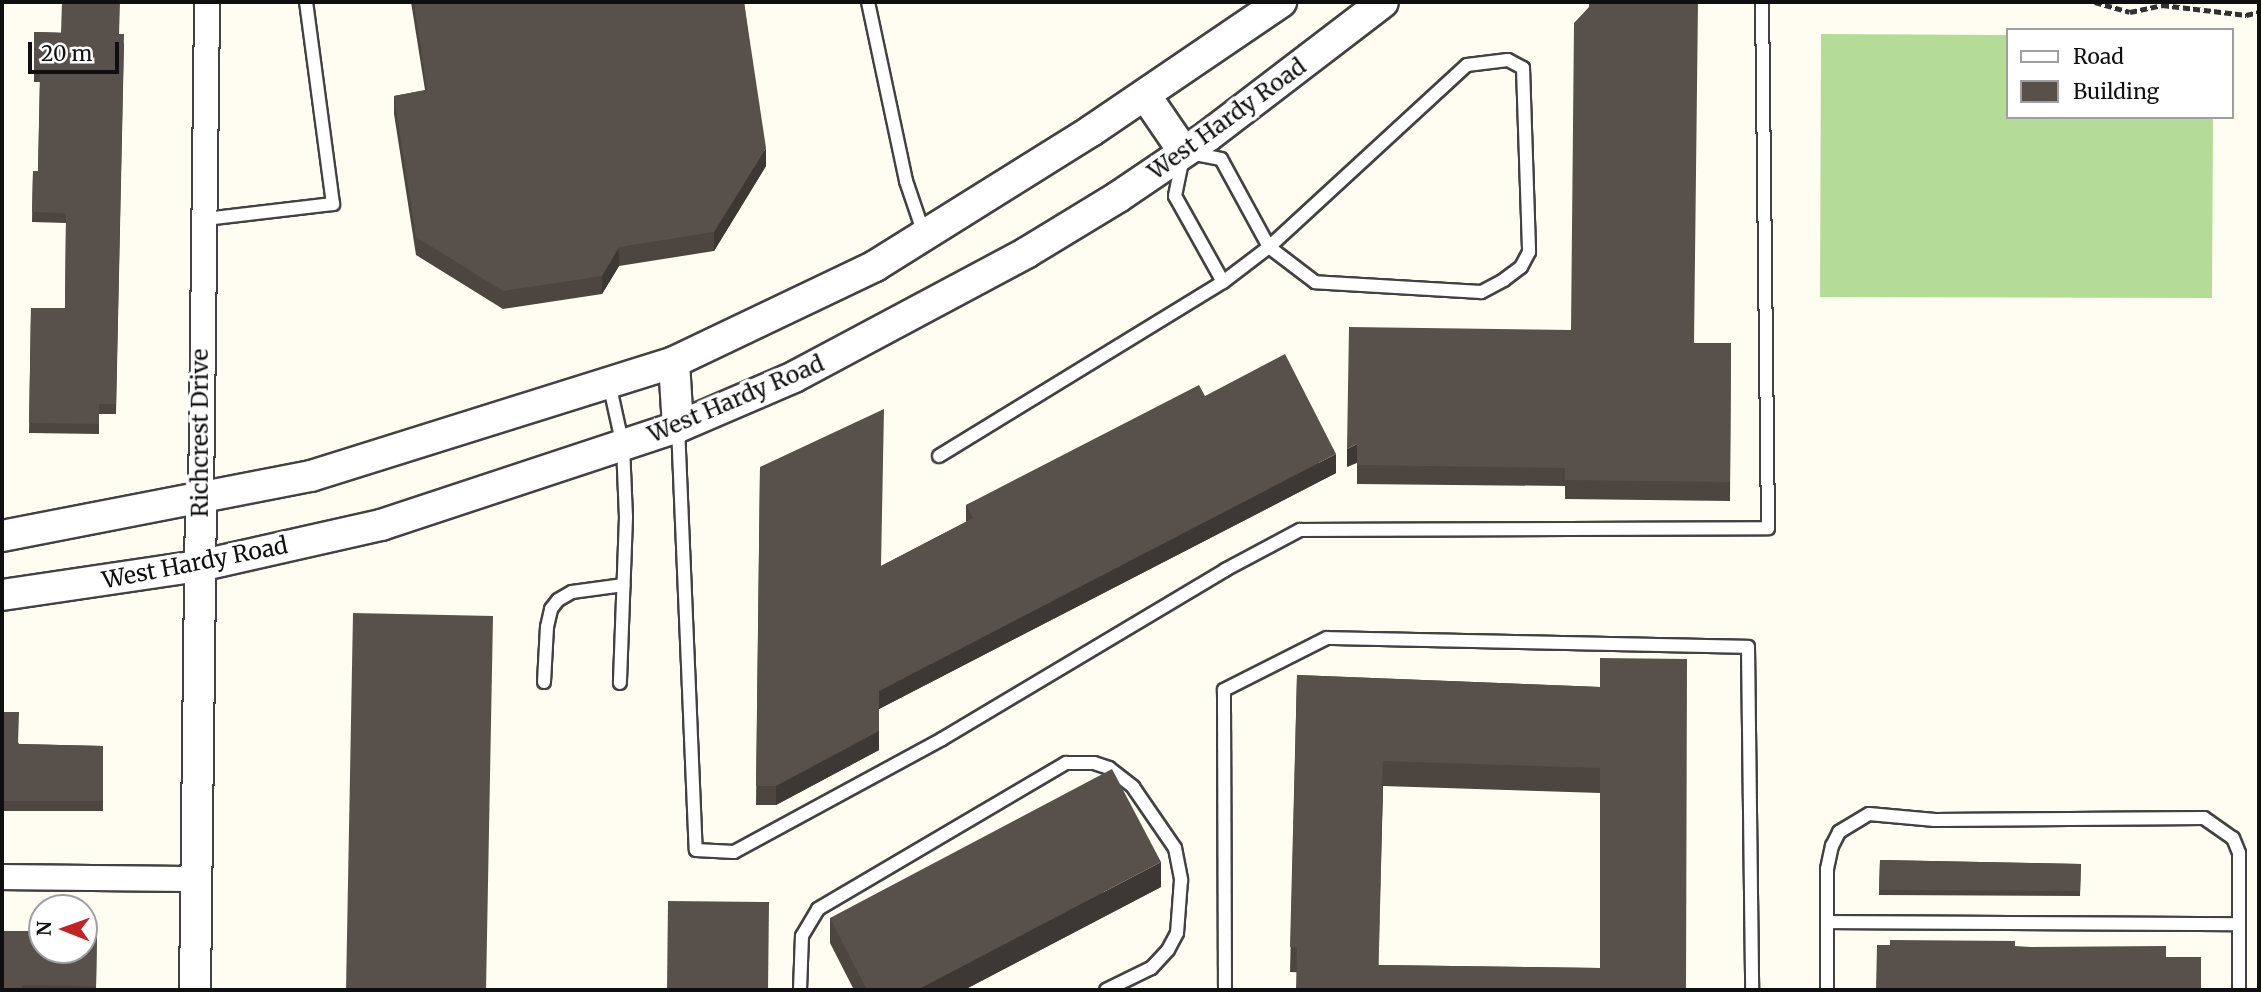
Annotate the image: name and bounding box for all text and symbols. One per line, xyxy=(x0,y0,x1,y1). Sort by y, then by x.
scale bar xyxy=(32,28,122,72)
legend xyxy=(2006,28,2233,119)
text: 20 m xyxy=(41,40,92,67)
text: Road xyxy=(2073,43,2124,70)
street label: West Hardy Road xyxy=(1143,52,1311,186)
text: Building xyxy=(2073,78,2159,105)
street label: Richcrest Drive xyxy=(186,349,214,517)
street label: West Hardy Road xyxy=(644,349,828,449)
street label: West Hardy Road xyxy=(100,531,290,595)
north arrow xyxy=(28,894,98,964)
text: N xyxy=(32,921,56,936)

